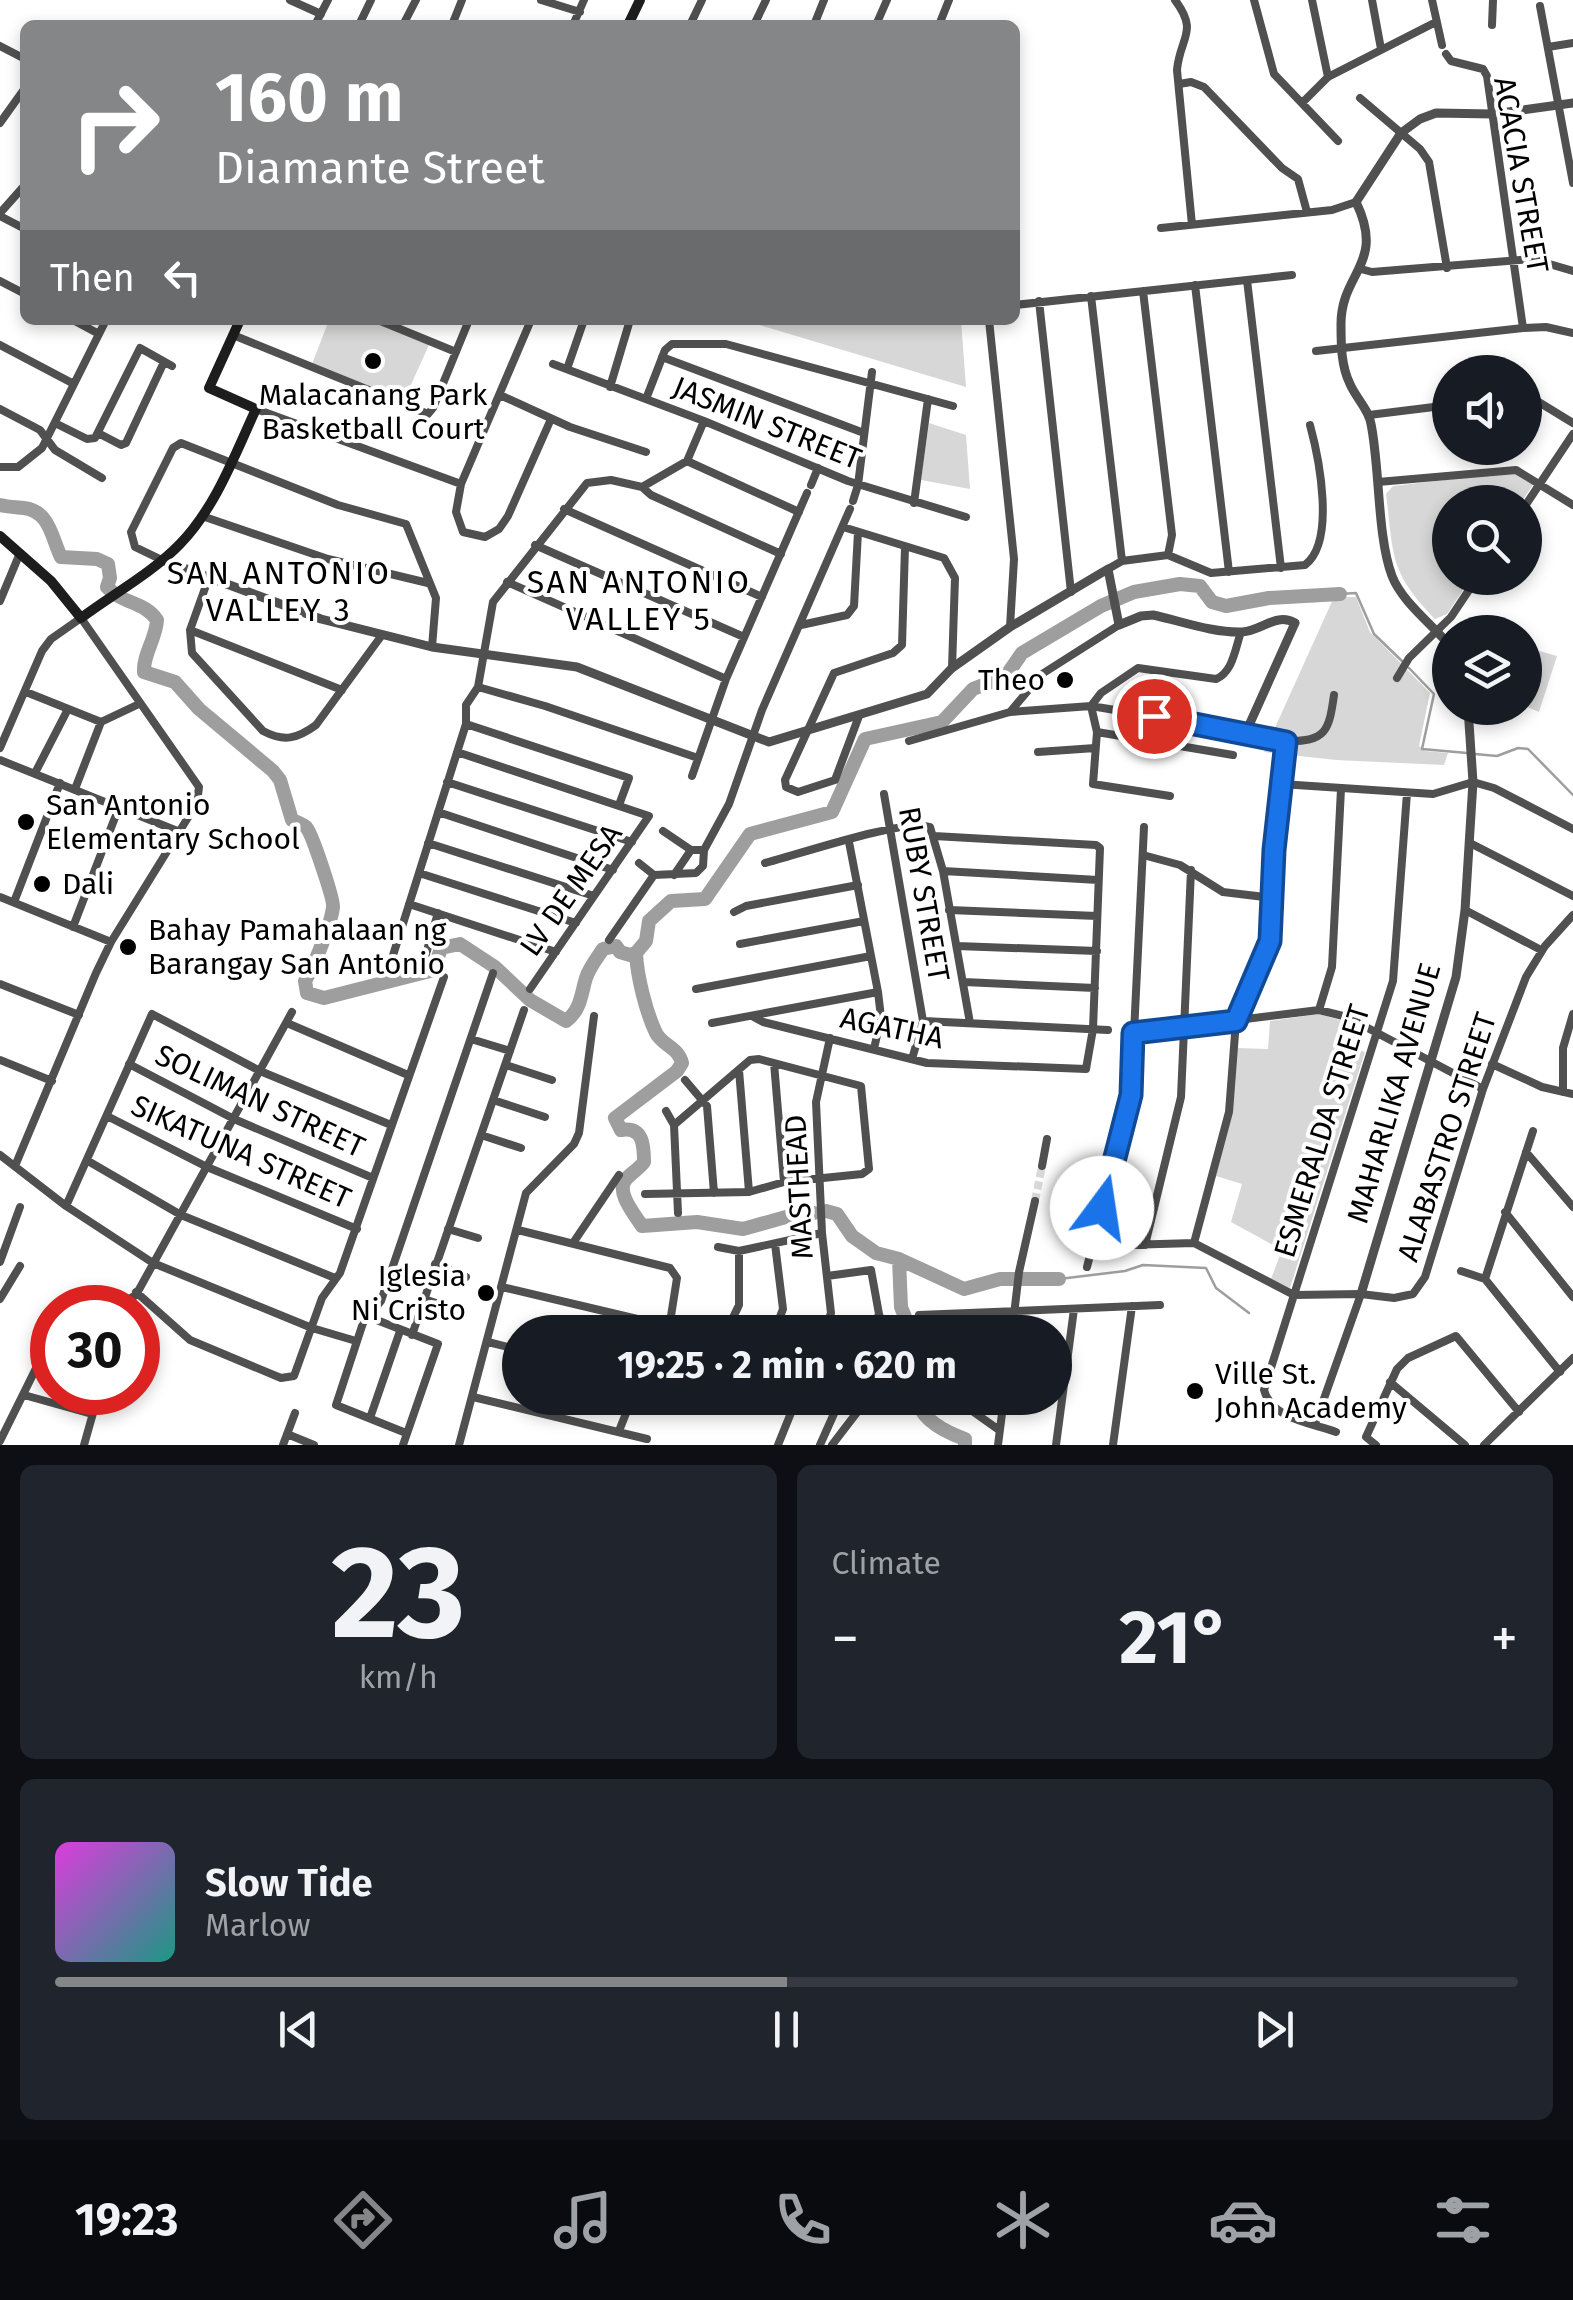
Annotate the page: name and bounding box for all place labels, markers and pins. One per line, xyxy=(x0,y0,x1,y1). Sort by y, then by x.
marker: Malacanang Park Basketball Court xyxy=(362,350,384,372)
place label: Malacanang Park Basketball Court xyxy=(259,377,488,447)
place label: Theo xyxy=(978,662,1045,698)
marker: Theo xyxy=(1054,669,1076,691)
pin xyxy=(1112,674,1197,759)
place label: San Antonio Elementary School xyxy=(46,787,300,857)
marker: San Antonio Elementary School xyxy=(15,811,37,833)
place label: Dali xyxy=(62,866,114,902)
marker: Dali xyxy=(31,873,53,895)
place label: Bahay Pamahalaan ng Barangay San Antonio xyxy=(148,912,447,982)
marker: Bahay Pamahalaan ng Barangay San Antonio xyxy=(117,936,139,958)
place label: Iglesia Ni Cristo xyxy=(351,1258,466,1328)
marker: Iglesia Ni Cristo xyxy=(475,1282,497,1304)
place label: Ville St. John Academy xyxy=(1215,1356,1407,1426)
marker: Ville St. John Academy xyxy=(1184,1380,1206,1402)

